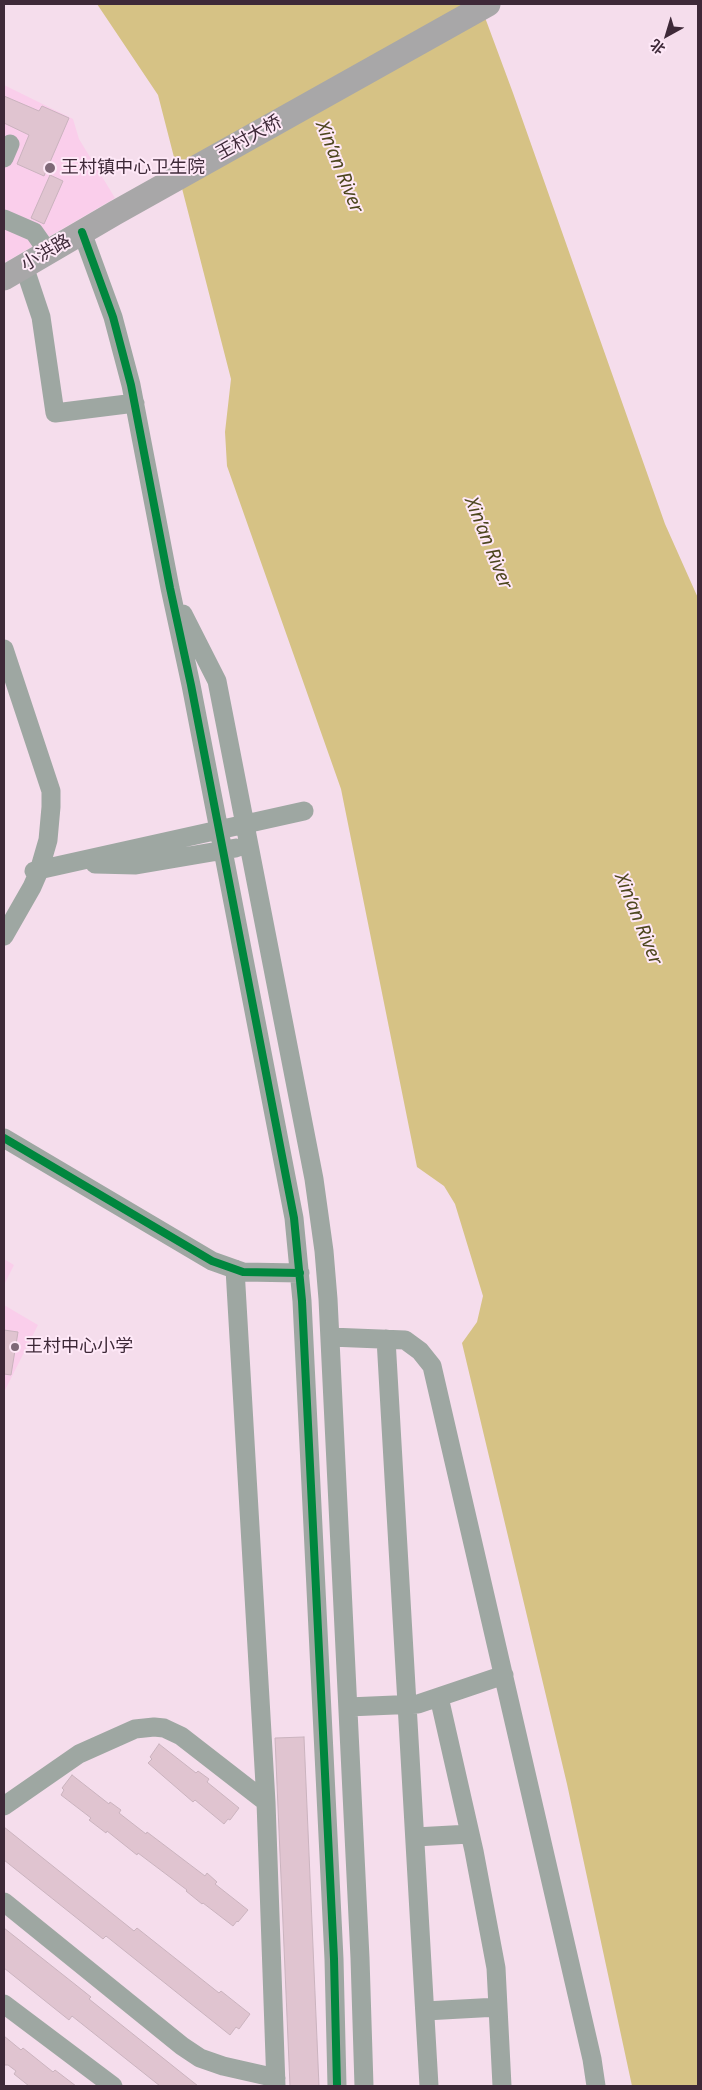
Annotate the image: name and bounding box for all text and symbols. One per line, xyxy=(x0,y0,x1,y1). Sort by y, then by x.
north arrow xyxy=(642,10,692,60)
text: 北 xyxy=(646,35,669,59)
street label: 王村大桥 xyxy=(212,111,286,165)
water label: Xin’an River xyxy=(310,118,368,216)
place label: 王村镇中心卫生院 xyxy=(61,157,205,179)
marker: 王村镇中心卫生院 xyxy=(43,161,57,175)
street label: 小洪路 xyxy=(17,230,75,276)
water label: Xin’an River xyxy=(459,494,517,592)
water label: Xin’an River xyxy=(609,870,667,968)
place label: 王村中心小学 xyxy=(25,1336,133,1358)
marker: 王村中心小学 xyxy=(9,1341,21,1353)

